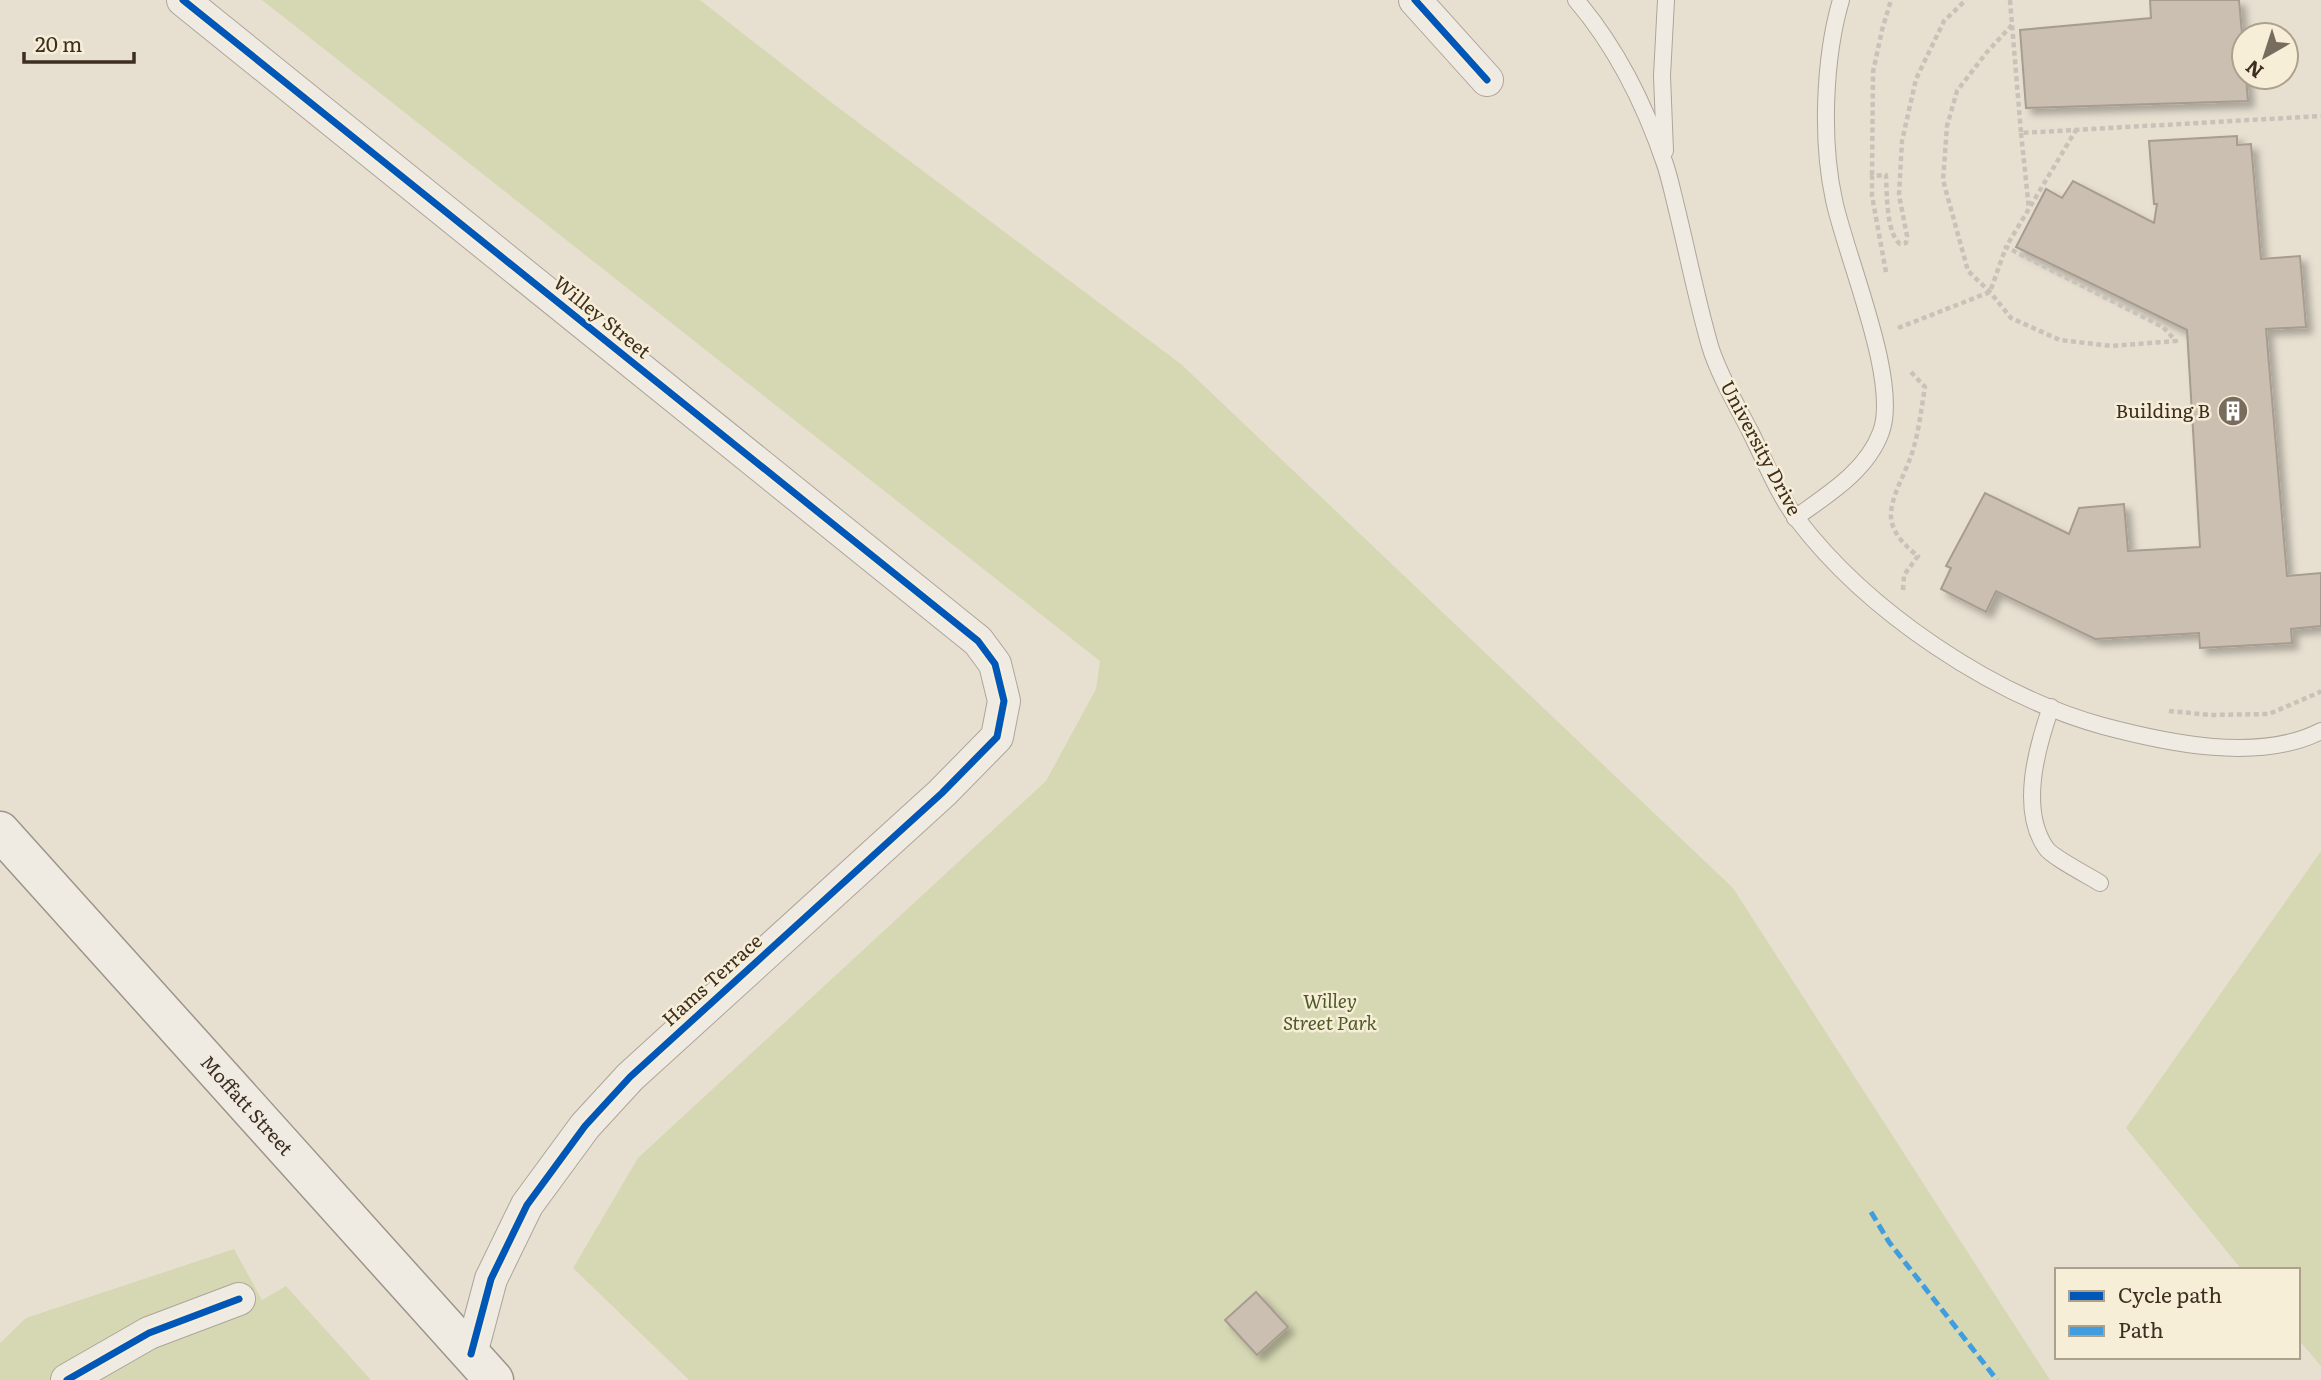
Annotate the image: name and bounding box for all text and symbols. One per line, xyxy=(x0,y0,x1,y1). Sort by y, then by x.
scale bar xyxy=(24,21,135,65)
north arrow xyxy=(2230,21,2300,91)
text: 20 m xyxy=(35,27,82,58)
text: N xyxy=(2239,54,2269,86)
street label: Willey Street xyxy=(548,268,658,364)
street label: University Drive xyxy=(1714,375,1809,520)
building icon: Building B xyxy=(2216,394,2250,428)
place label: Building B xyxy=(2115,396,2210,424)
street label: Hams Terrace xyxy=(655,926,768,1032)
park label: Willey Street Park xyxy=(1283,986,1378,1036)
street label: Moffatt Street xyxy=(195,1048,301,1161)
legend xyxy=(2055,1268,2300,1359)
text: Cycle path xyxy=(2118,1278,2222,1309)
text: Path xyxy=(2118,1313,2164,1344)

